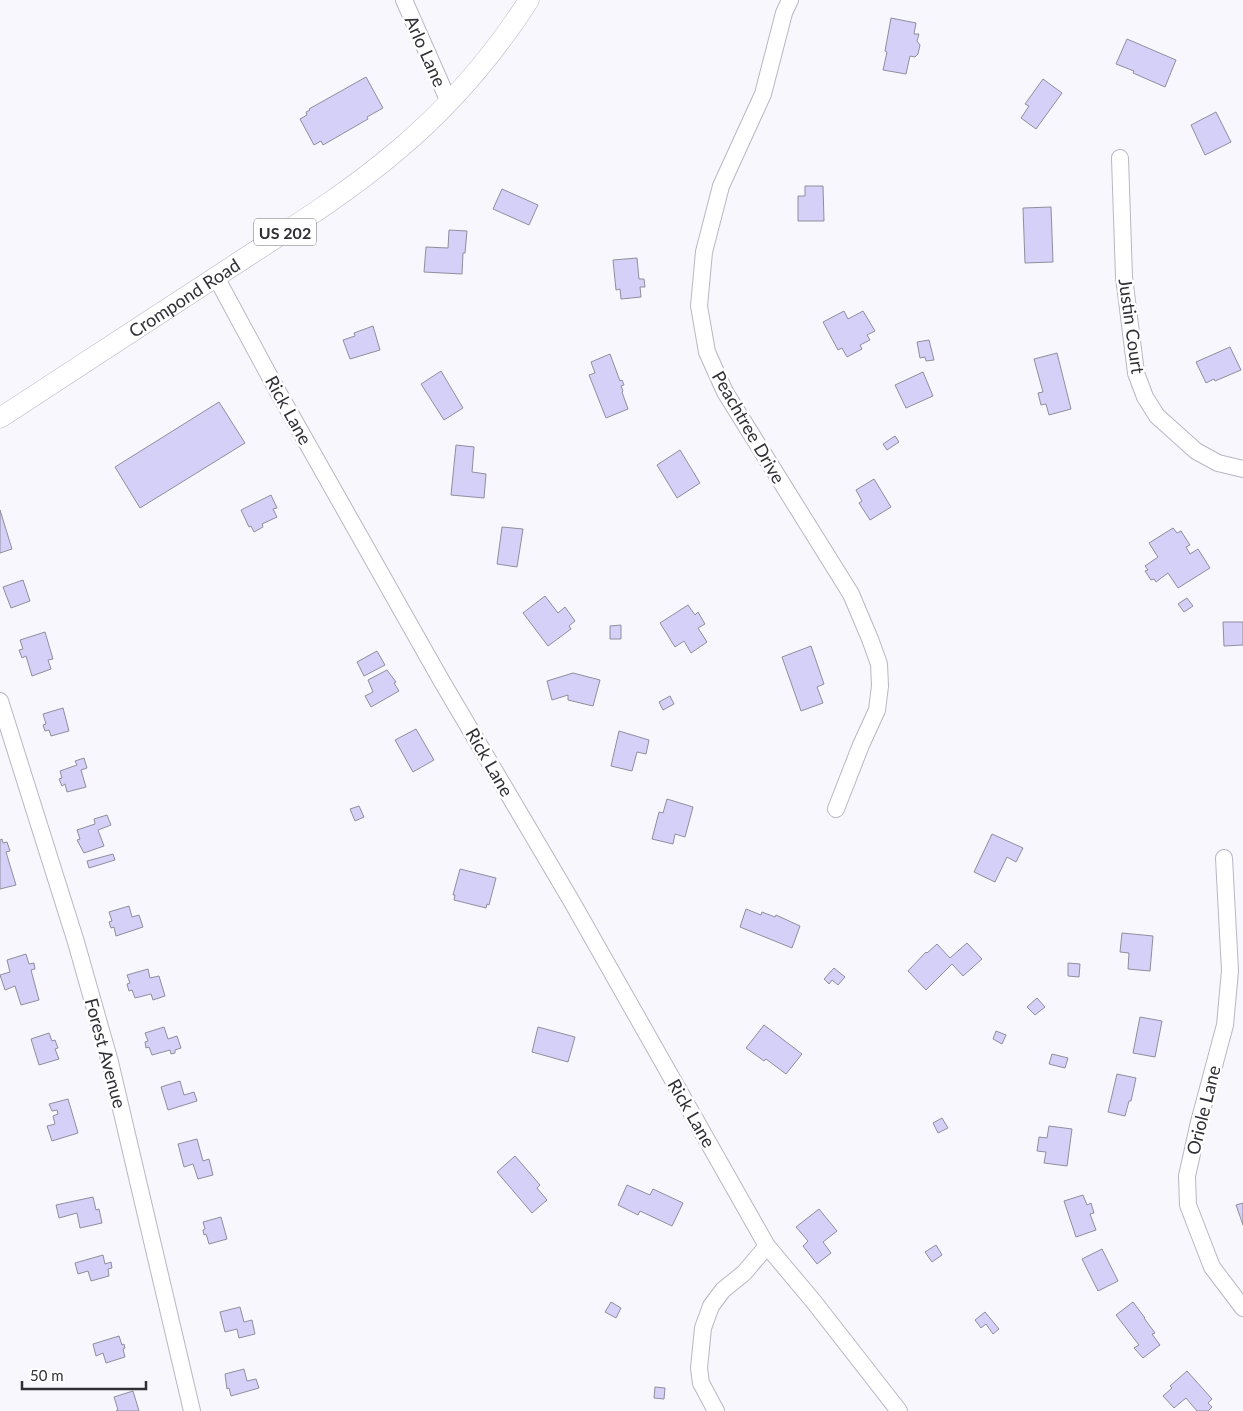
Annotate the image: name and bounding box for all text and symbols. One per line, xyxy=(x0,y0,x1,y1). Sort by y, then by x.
street label: Arlo Lane xyxy=(401,12,451,90)
road number: US 202 xyxy=(254,218,316,246)
street label: Crompond Road xyxy=(124,253,244,342)
street label: Justin Court xyxy=(1114,277,1150,376)
street label: Peachtree Drive xyxy=(708,367,790,487)
street label: Rick Lane xyxy=(261,372,317,448)
street label: Rick Lane xyxy=(462,724,518,800)
street label: Forest Avenue xyxy=(81,996,131,1110)
street label: Oriole Lane xyxy=(1181,1063,1225,1157)
street label: Rick Lane xyxy=(664,1075,720,1151)
scale bar xyxy=(22,1358,146,1390)
text: 50 m xyxy=(30,1366,64,1384)

